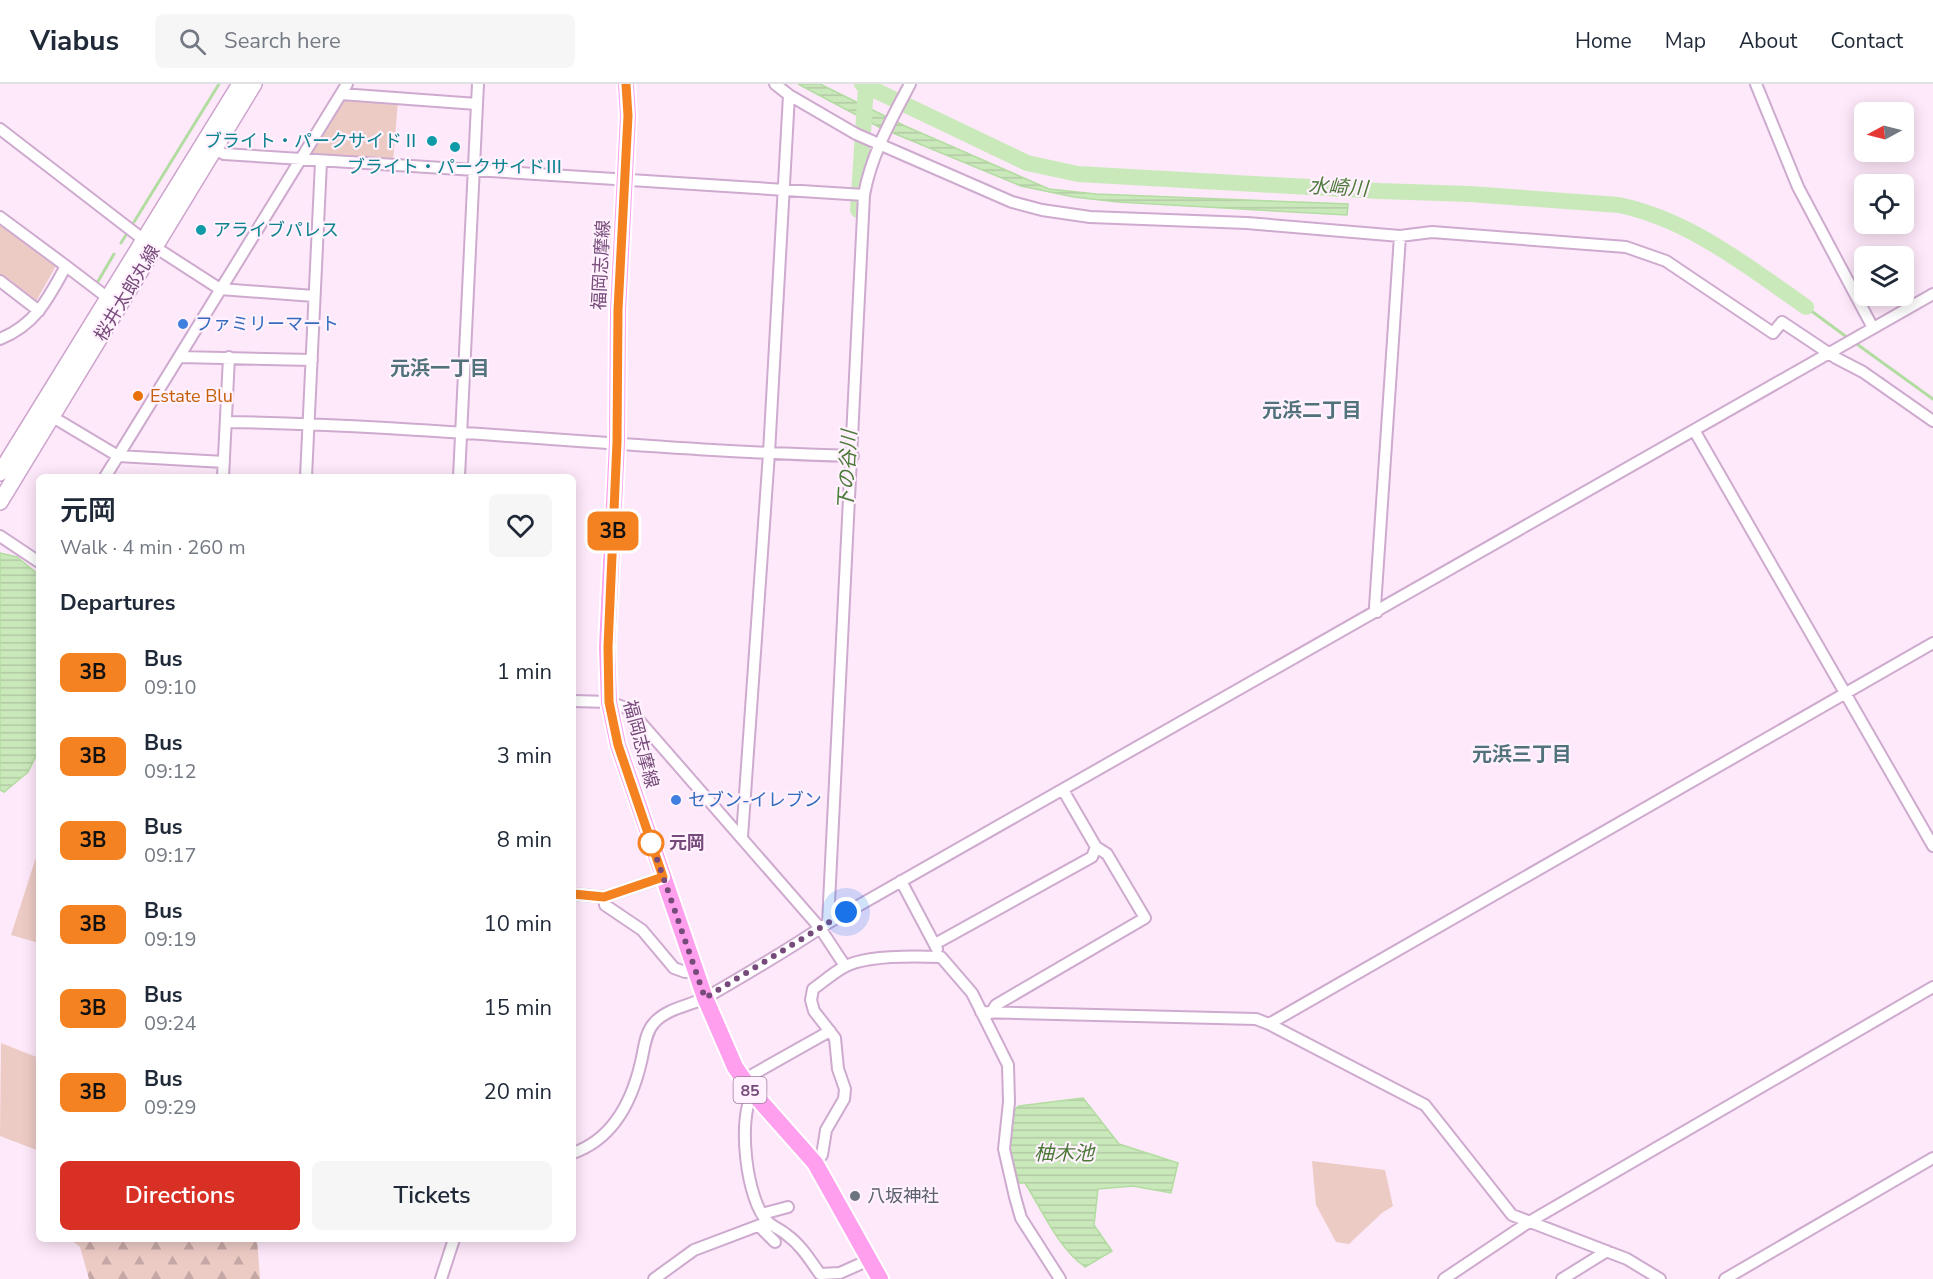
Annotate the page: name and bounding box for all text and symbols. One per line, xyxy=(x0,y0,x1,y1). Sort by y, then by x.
search box xyxy=(155,14,575,68)
text: Viabus xyxy=(30,22,119,60)
icon: search xyxy=(176,25,209,58)
text: Search here xyxy=(224,26,341,56)
text: Home xyxy=(1575,27,1632,55)
text: Map xyxy=(1665,27,1706,55)
text: About xyxy=(1739,27,1797,55)
text: Contact xyxy=(1830,27,1903,55)
north arrow xyxy=(1854,102,1914,162)
map controls xyxy=(1854,102,1914,306)
place label: ブライト・パークサイドⅡ xyxy=(204,129,420,153)
marker: ブライト・パークサイドⅡ xyxy=(425,134,439,148)
marker: ブライト・パークサイドⅢ xyxy=(448,140,462,154)
place label: ブライト・パークサイドⅢ xyxy=(347,155,563,179)
water label: 水崎川 xyxy=(1307,172,1371,203)
button: locate xyxy=(1854,174,1914,234)
place label: アライブパレス xyxy=(213,218,339,242)
street label: 福岡志摩線 xyxy=(587,219,615,311)
marker: アライブパレス xyxy=(194,223,208,237)
street label: 桜井太郎丸線 xyxy=(89,241,165,345)
button: layers xyxy=(1854,246,1914,306)
place label: ファミリーマート xyxy=(195,312,339,336)
marker: ファミリーマート xyxy=(176,317,190,331)
district label: 元浜一丁目 xyxy=(390,355,490,382)
place label: Estate Blu xyxy=(150,384,233,408)
marker: Estate Blu xyxy=(131,389,145,403)
district label: 元浜二丁目 xyxy=(1262,397,1362,424)
water label: 下の谷川 xyxy=(832,427,863,511)
text: 元岡 xyxy=(60,492,116,530)
button: heart xyxy=(489,494,552,557)
line badge: 3B xyxy=(586,512,640,550)
text: 3B xyxy=(599,517,627,545)
text: Walk · 4 min · 260 m xyxy=(60,534,246,561)
text: Departures xyxy=(60,588,175,618)
text: Bus xyxy=(144,644,183,674)
text: 1 min xyxy=(497,657,552,687)
text: 3B xyxy=(79,658,107,686)
text: 09:10 xyxy=(144,674,197,701)
street label: 福岡志摩線 xyxy=(618,697,664,791)
text: Bus xyxy=(144,728,183,758)
text: 3 min xyxy=(497,741,552,771)
district label: 元浜三丁目 xyxy=(1472,741,1572,768)
text: 3B xyxy=(79,742,107,770)
text: 09:12 xyxy=(144,758,197,785)
place label: セブン-イレブン xyxy=(688,788,822,812)
marker: セブン-イレブン xyxy=(669,793,683,807)
text: Bus xyxy=(144,812,183,842)
text: 8 min xyxy=(497,825,552,855)
text: 3B xyxy=(79,826,107,854)
marker: 元岡 xyxy=(638,830,664,856)
place label: 元岡 xyxy=(669,831,705,855)
text: 09:17 xyxy=(144,842,197,869)
text: Bus xyxy=(144,896,183,926)
your location xyxy=(831,897,861,927)
text: 10 min xyxy=(484,909,552,939)
text: 3B xyxy=(79,910,107,938)
text: 09:19 xyxy=(144,926,197,953)
text: Bus xyxy=(144,980,183,1010)
text: 15 min xyxy=(484,993,552,1023)
text: 3B xyxy=(79,994,107,1022)
text: 09:24 xyxy=(144,1010,197,1037)
text: Bus xyxy=(144,1064,183,1094)
text: 20 min xyxy=(484,1077,552,1107)
road number: 85 xyxy=(734,1077,766,1103)
text: 3B xyxy=(79,1078,107,1106)
text: 09:29 xyxy=(144,1094,197,1121)
water label: 柚木池 xyxy=(1034,1140,1096,1167)
button: Directions xyxy=(60,1161,300,1230)
button: Tickets xyxy=(312,1161,552,1230)
place label: 八坂神社 xyxy=(867,1184,939,1208)
marker: 八坂神社 xyxy=(848,1189,862,1203)

